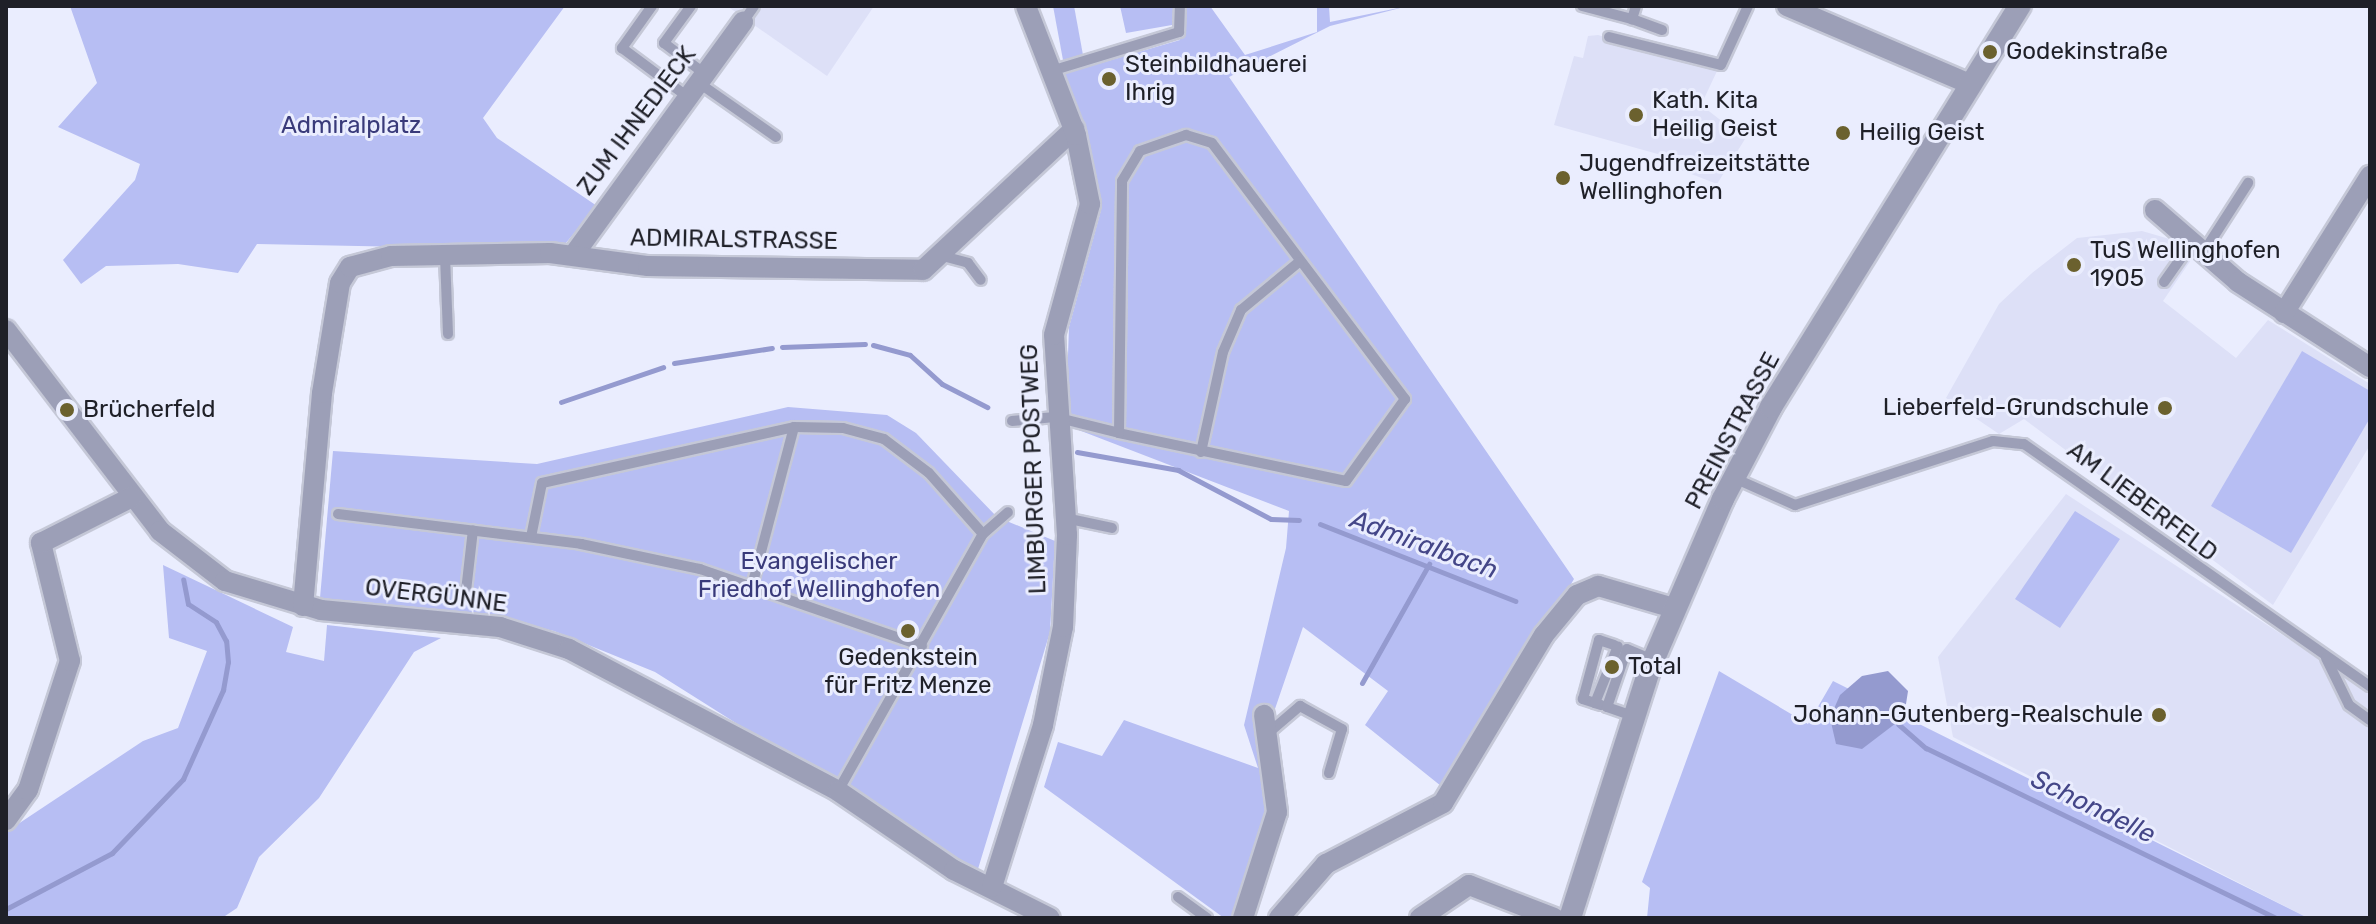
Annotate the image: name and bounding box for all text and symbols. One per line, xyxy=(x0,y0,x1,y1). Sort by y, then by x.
place label: Godekinstraße xyxy=(2006,38,2168,66)
street label: ZUM IHNEDIECK xyxy=(572,41,702,201)
marker: Godekinstraße xyxy=(1981,43,1999,61)
place label: Steinbildhauerei Ihrig xyxy=(1125,51,1307,107)
marker: Steinbildhauerei Ihrig xyxy=(1100,70,1118,88)
place label: Kath. Kita Heilig Geist xyxy=(1652,87,1777,143)
marker: Kath. Kita Heilig Geist xyxy=(1627,106,1645,124)
park label: Admiralplatz xyxy=(281,112,421,140)
place label: Heilig Geist xyxy=(1859,119,1984,147)
marker: Heilig Geist xyxy=(1834,124,1852,142)
place label: Jugendfreizeitstätte Wellinghofen xyxy=(1579,150,1810,206)
marker: Jugendfreizeitstätte Wellinghofen xyxy=(1554,169,1572,187)
street label: ADMIRALSTRASSE xyxy=(630,224,838,256)
place label: TuS Wellinghofen 1905 xyxy=(2090,237,2281,293)
marker: TuS Wellinghofen 1905 xyxy=(2065,256,2083,274)
street label: LIMBURGER POSTWEG xyxy=(1015,343,1053,595)
street label: PREINSTRASSE xyxy=(1680,348,1786,514)
place label: Lieberfeld-Grundschule xyxy=(1883,394,2149,422)
place label: Brücherfeld xyxy=(83,396,216,424)
marker: Lieberfeld-Grundschule xyxy=(2156,399,2174,417)
marker: Brücherfeld xyxy=(58,401,76,419)
street label: AM LIEBERFELD xyxy=(2061,436,2223,568)
water label: Admiralbach xyxy=(1346,504,1502,586)
park label: Evangelischer Friedhof Wellinghofen xyxy=(697,548,941,604)
street label: OVERGÜNNE xyxy=(363,573,509,619)
marker: Gedenkstein für Fritz Menze xyxy=(899,622,917,640)
place label: Gedenkstein für Fritz Menze xyxy=(824,644,992,700)
place label: Total xyxy=(1628,653,1682,681)
marker: Total xyxy=(1603,658,1621,676)
place label: Johann-Gutenberg-Realschule xyxy=(1793,701,2143,729)
marker: Johann-Gutenberg-Realschule xyxy=(2150,706,2168,724)
water label: Schondelle xyxy=(2026,764,2160,850)

